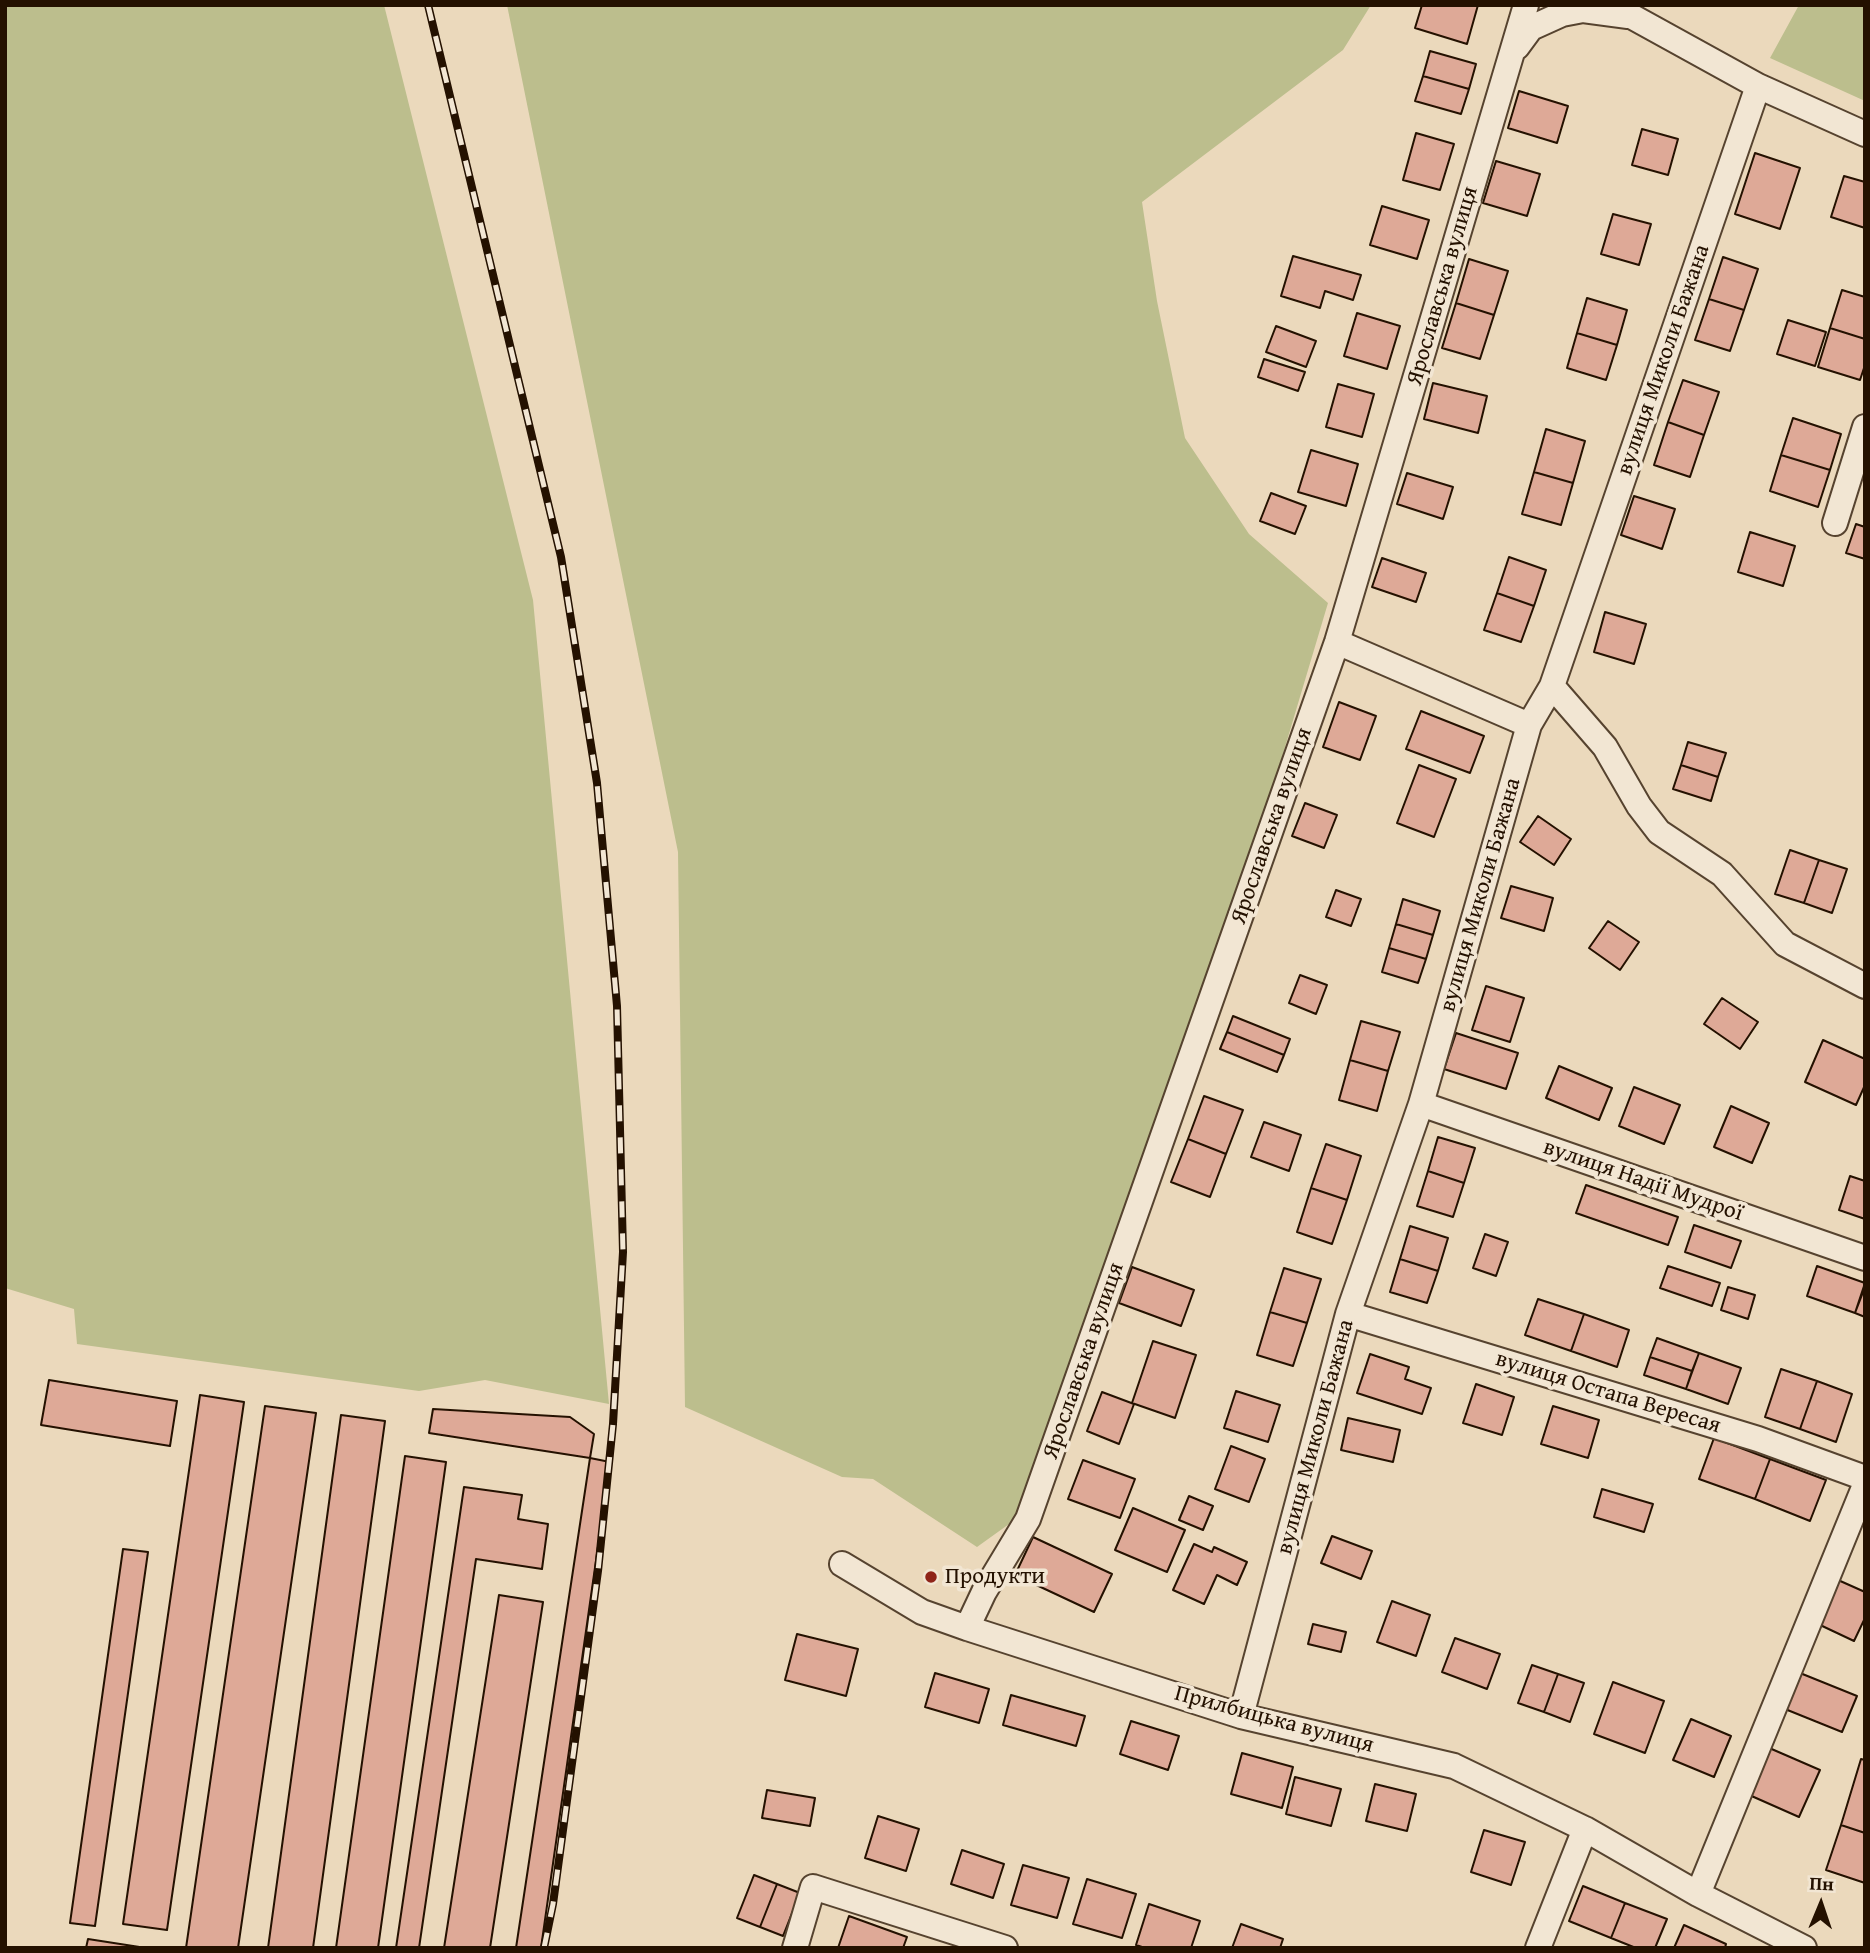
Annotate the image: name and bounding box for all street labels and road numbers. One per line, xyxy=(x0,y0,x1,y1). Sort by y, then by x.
street label: Ярославська вулиця xyxy=(1401,183,1485,389)
street label: вулиця Миколи Бажана xyxy=(1612,241,1716,479)
street label: Ярославська вулиця xyxy=(1225,724,1319,928)
street label: вулиця Миколи Бажана xyxy=(1434,775,1528,1015)
street label: вулиця Надії Мудрої xyxy=(1539,1134,1747,1228)
street label: Ярославська вулиця xyxy=(1037,1259,1131,1463)
street label: вулиця Миколи Бажана xyxy=(1271,1317,1361,1557)
street label: вулиця Остапа Вересая xyxy=(1492,1346,1724,1440)
street label: Прилбицька вулиця xyxy=(1171,1680,1377,1760)

